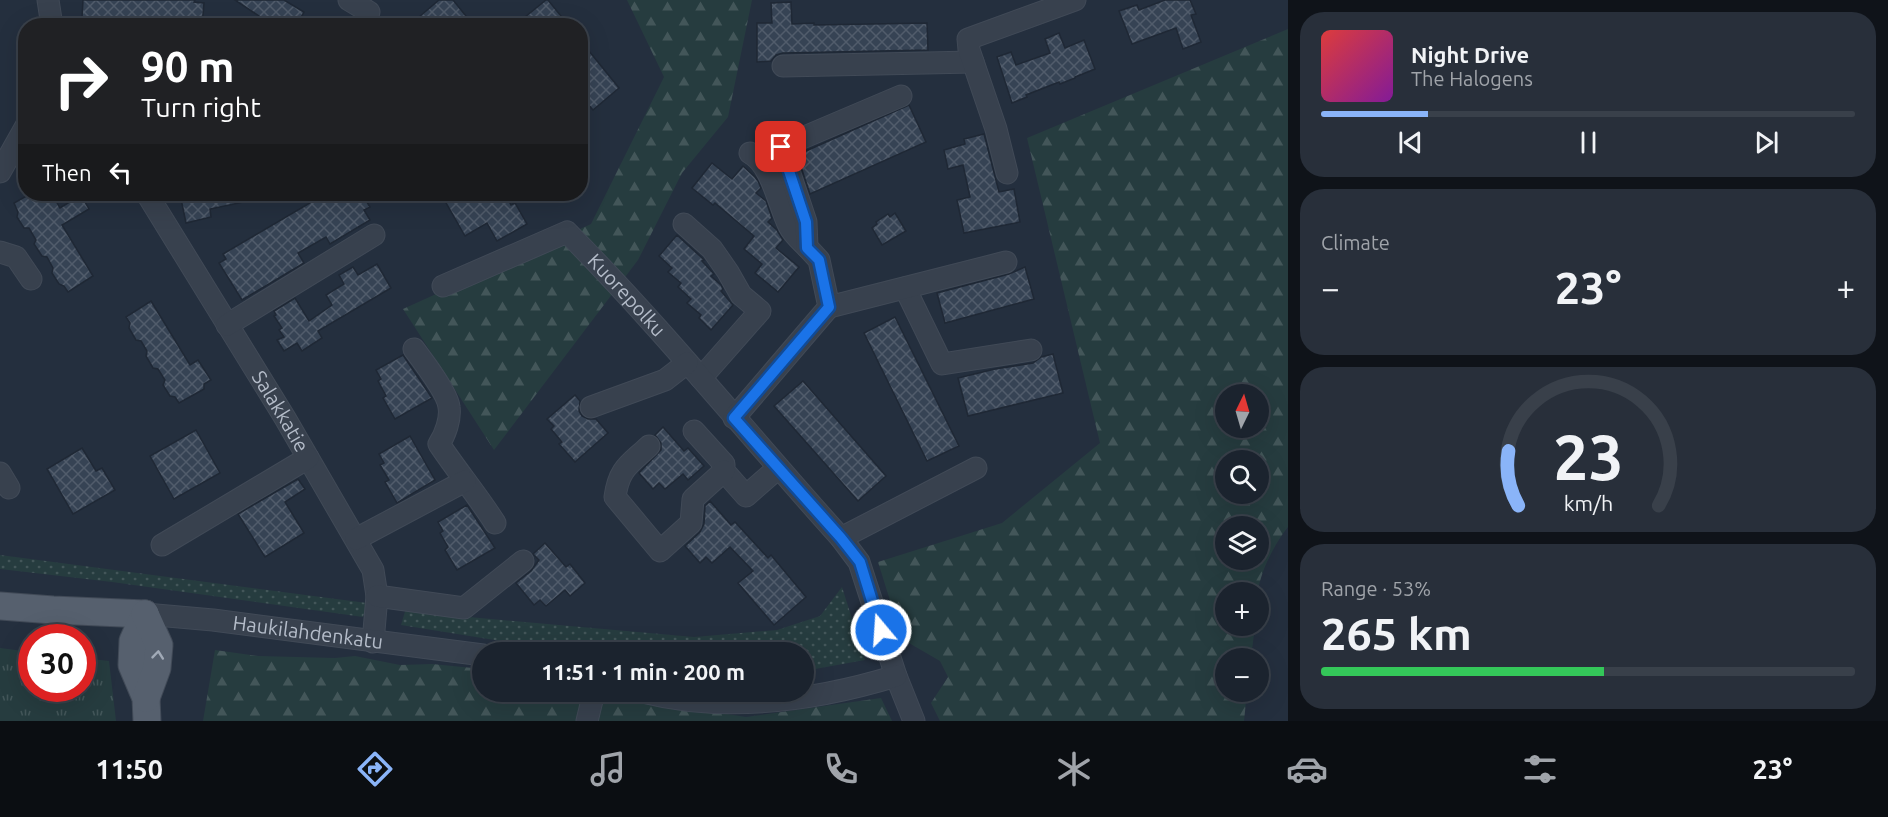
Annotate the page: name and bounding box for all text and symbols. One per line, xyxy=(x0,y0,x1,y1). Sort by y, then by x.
icon: right xyxy=(42,42,120,120)
text: Night Drive xyxy=(1411,42,1529,67)
text: 90 m xyxy=(141,43,235,90)
text: The Halogens xyxy=(1411,67,1533,90)
text: Turn right xyxy=(141,92,261,122)
pin xyxy=(755,121,806,172)
icon: previous xyxy=(1394,126,1427,159)
icon: pause xyxy=(1572,126,1605,159)
icon: next xyxy=(1750,126,1783,159)
icon: arrive xyxy=(764,130,797,163)
icon: left xyxy=(104,156,137,189)
text: Then xyxy=(42,160,92,185)
text: Climate xyxy=(1321,231,1390,254)
street label: Kuorepolku xyxy=(583,249,671,341)
text: 23° xyxy=(1555,262,1621,313)
text: − xyxy=(1321,269,1340,306)
text: + xyxy=(1836,269,1855,306)
street label: Salakkatie xyxy=(248,366,314,456)
north arrow xyxy=(1215,384,1269,438)
map controls xyxy=(1215,384,1269,702)
text: 23 xyxy=(1553,422,1623,492)
button: search xyxy=(1215,450,1269,504)
text: km/h xyxy=(1563,492,1613,516)
button: layers xyxy=(1215,516,1269,570)
text: Range · 53% xyxy=(1321,577,1431,600)
button: + xyxy=(1215,582,1269,636)
position arrow xyxy=(849,598,913,662)
text: 265 km xyxy=(1321,608,1472,659)
street label: Haukilahdenkatu xyxy=(231,611,385,653)
speed limit sign: 30 xyxy=(18,624,96,702)
button: − xyxy=(1215,648,1269,702)
one-way arrow xyxy=(151,651,164,660)
text: 11:51 · 1 min · 200 m xyxy=(541,659,745,684)
icon: directions xyxy=(354,748,396,790)
icon: music xyxy=(587,748,629,790)
icon: phone xyxy=(820,748,862,790)
icon: climate xyxy=(1053,748,1095,790)
icon: car xyxy=(1286,748,1328,790)
icon: filters xyxy=(1519,748,1561,790)
text: 11:50 xyxy=(96,754,163,784)
text: 23° xyxy=(1752,754,1792,784)

